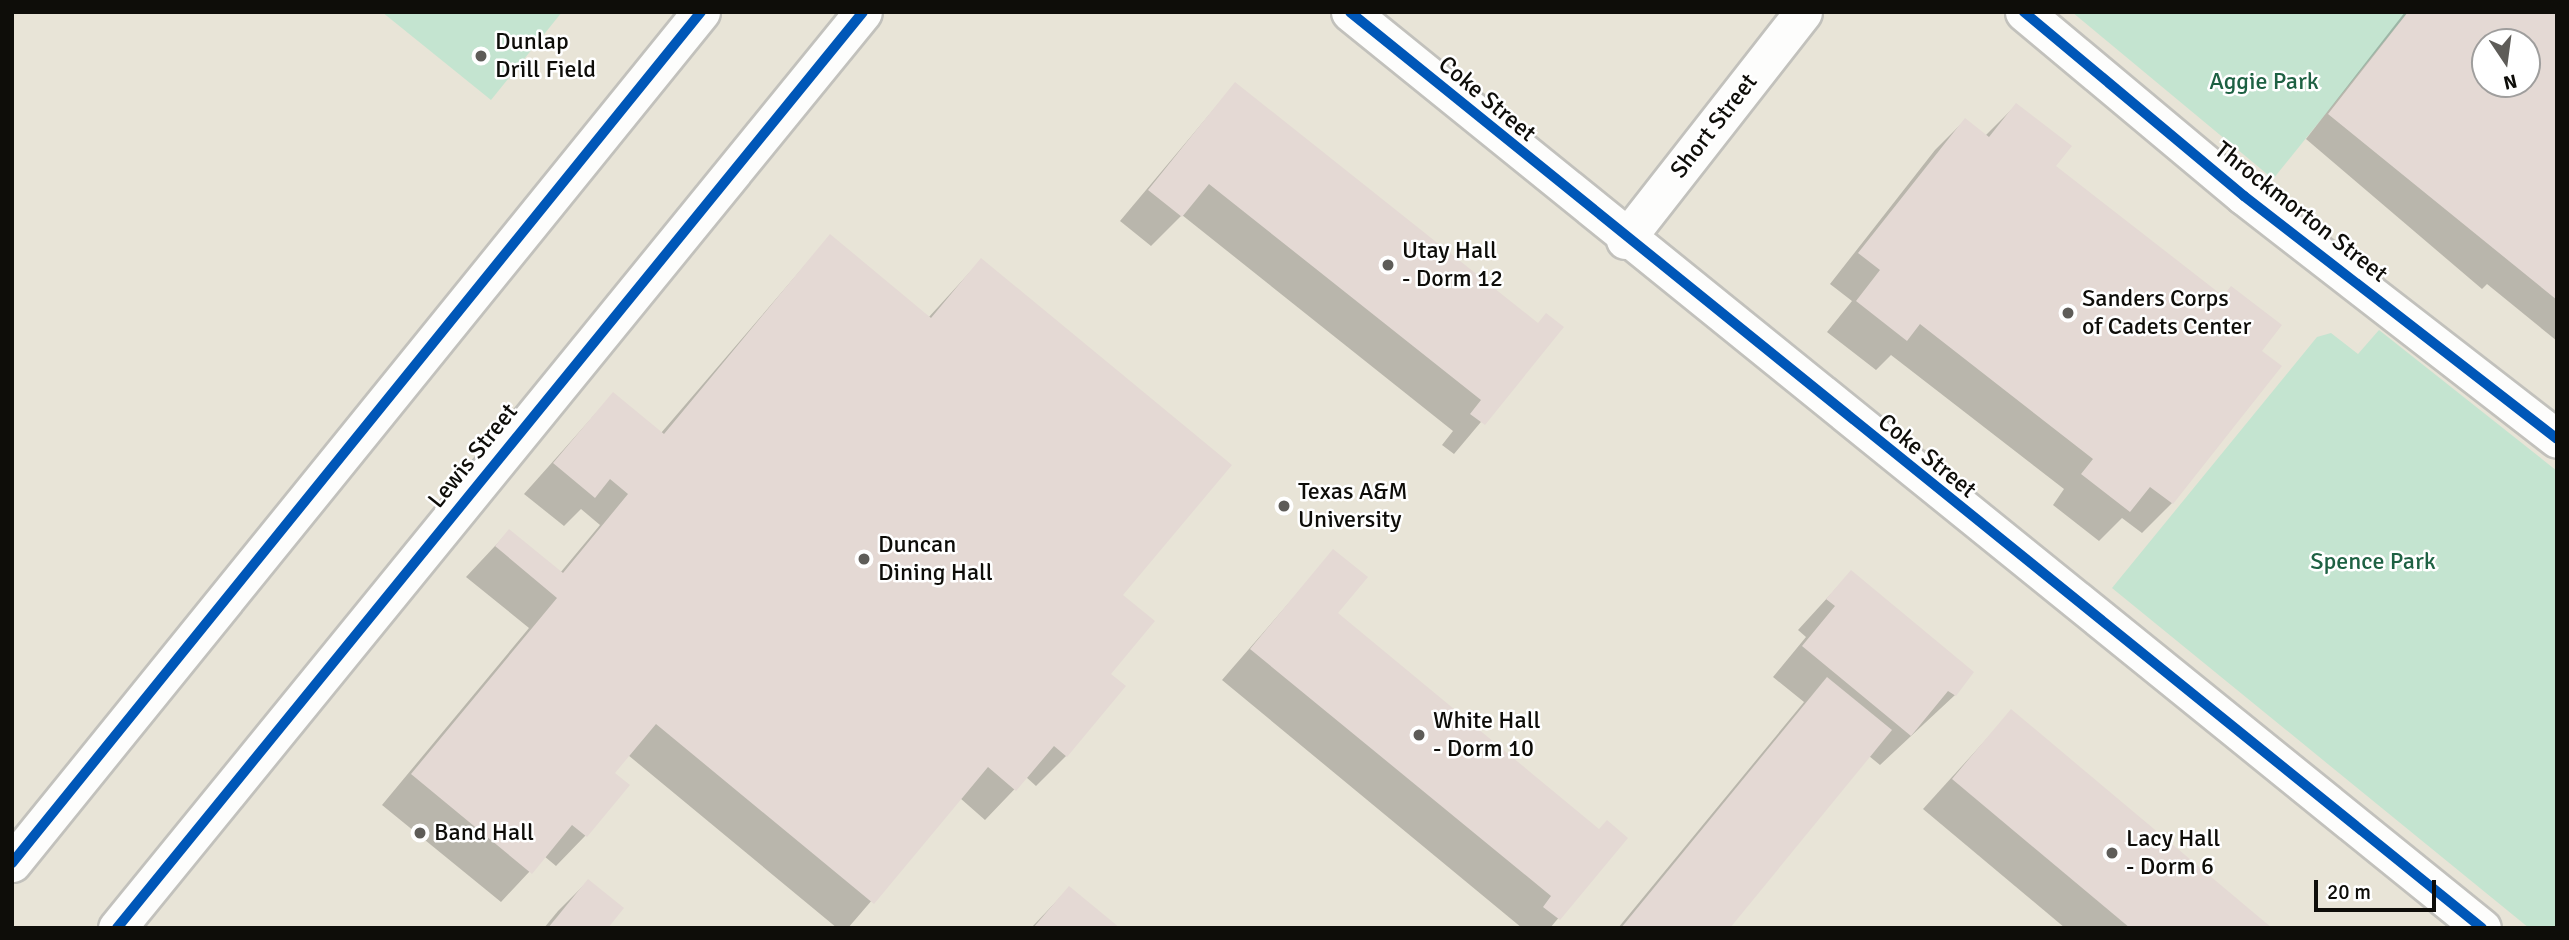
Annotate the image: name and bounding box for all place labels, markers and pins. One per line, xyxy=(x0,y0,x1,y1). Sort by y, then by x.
place label: Dunlap Drill Field xyxy=(495,28,596,84)
marker: Dunlap Drill Field xyxy=(473,48,489,64)
place label: Utay Hall - Dorm 12 xyxy=(1402,237,1503,293)
marker: Utay Hall - Dorm 12 xyxy=(1380,257,1396,273)
place label: Sanders Corps of Cadets Center xyxy=(2082,285,2251,341)
marker: Sanders Corps of Cadets Center xyxy=(2060,305,2076,321)
place label: Texas A&M University xyxy=(1298,478,1408,534)
marker: Texas A&M University xyxy=(1276,498,1292,514)
place label: Duncan Dining Hall xyxy=(878,531,993,587)
marker: Duncan Dining Hall xyxy=(856,551,872,567)
place label: White Hall - Dorm 10 xyxy=(1433,707,1541,763)
marker: White Hall - Dorm 10 xyxy=(1411,727,1427,743)
place label: Band Hall xyxy=(434,819,534,847)
marker: Band Hall xyxy=(412,825,428,841)
place label: Lacy Hall - Dorm 6 xyxy=(2126,825,2220,881)
marker: Lacy Hall - Dorm 6 xyxy=(2104,845,2120,861)

